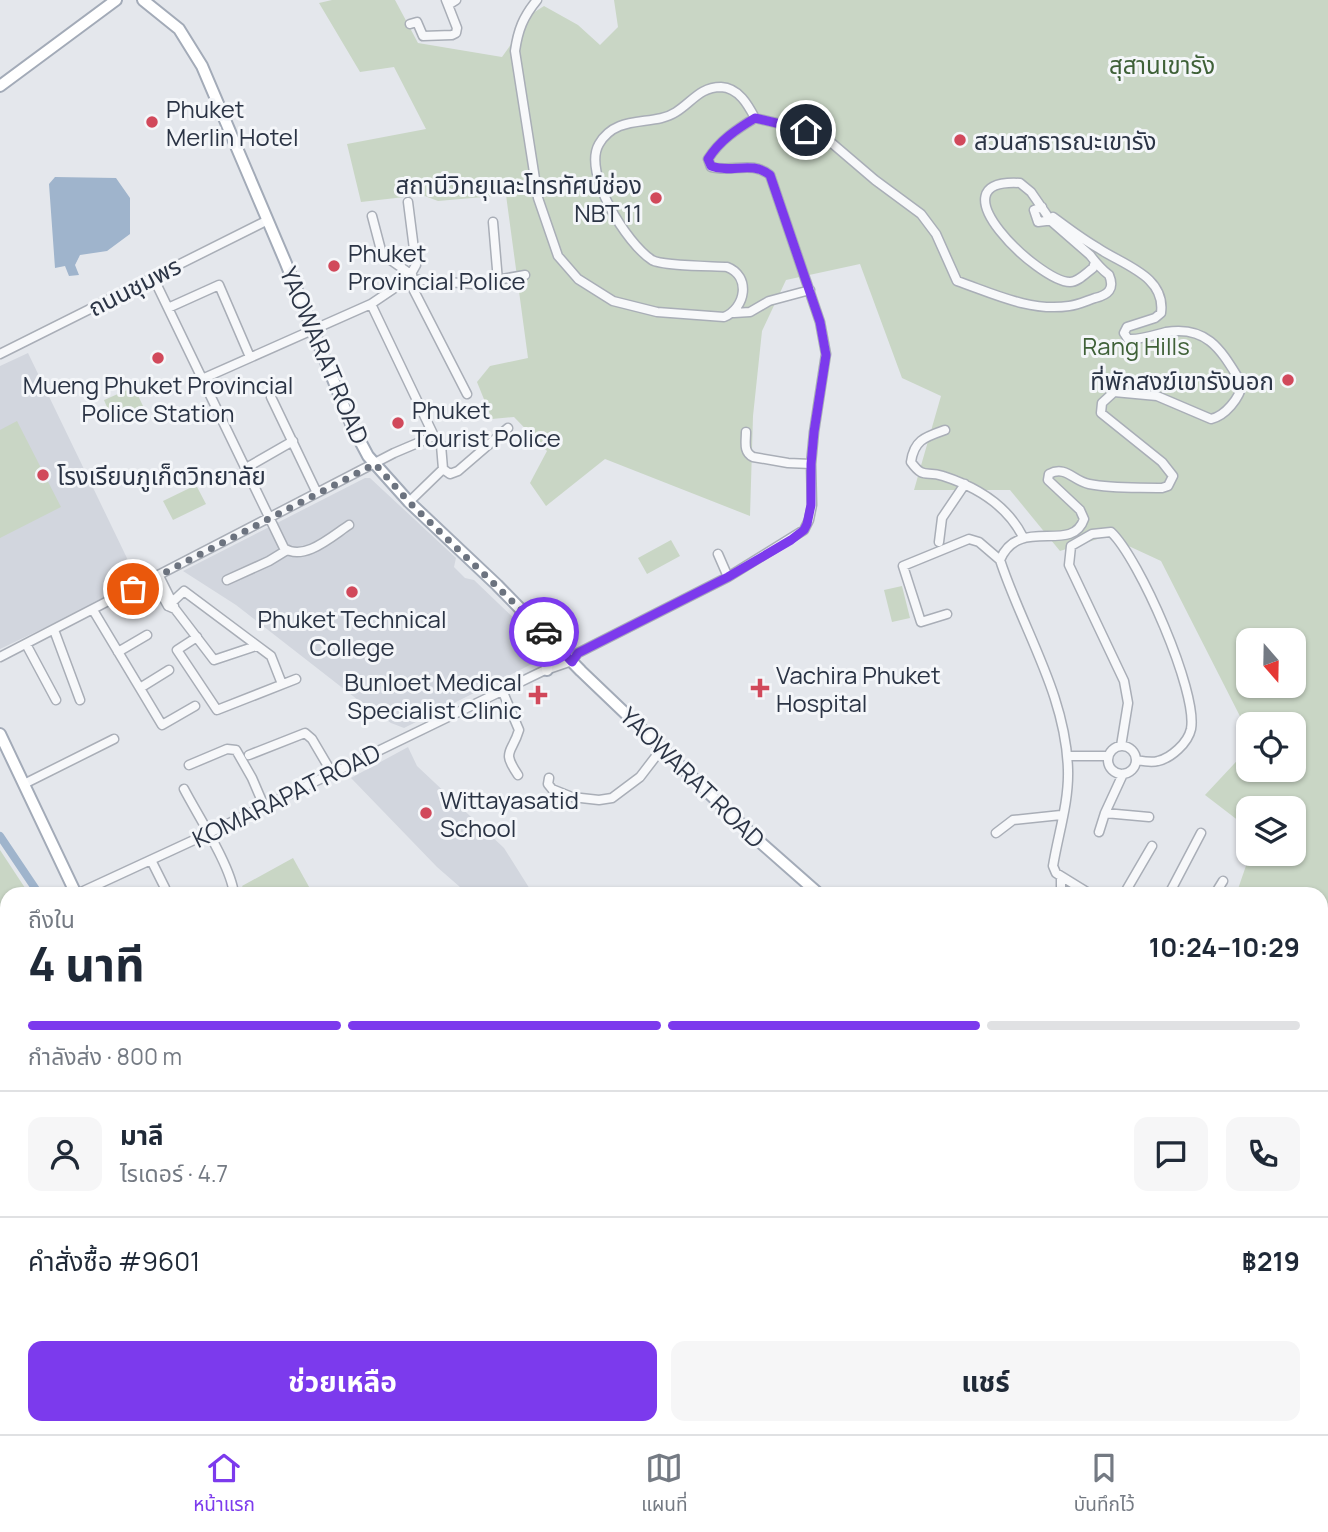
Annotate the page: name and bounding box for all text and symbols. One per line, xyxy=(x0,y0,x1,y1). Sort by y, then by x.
park label: สุสานเขารัง xyxy=(1109,48,1215,81)
place label: Phuket Merlin Hotel xyxy=(166,92,299,153)
pin xyxy=(776,100,836,160)
icon: home xyxy=(787,111,825,149)
marker: Phuket Merlin Hotel xyxy=(144,114,160,130)
place label: สวนสาธารณะเขารัง xyxy=(974,124,1156,157)
marker: สวนสาธารณะเขารัง xyxy=(952,132,968,148)
place label: สถานีวิทยุและโทรทัศน์ช่อง NBT 11 xyxy=(395,168,642,229)
marker: สถานีวิทยุและโทรทัศน์ช่อง NBT 11 xyxy=(648,190,664,206)
place label: Phuket Provincial Police xyxy=(348,236,526,297)
street label: ถนนชุมพร xyxy=(82,249,186,323)
marker: Phuket Provincial Police xyxy=(326,258,342,274)
street label: YAOWARAT ROAD xyxy=(273,261,377,449)
park label: Rang Hills xyxy=(1082,329,1190,362)
marker: Mueng Phuket Provincial Police Station xyxy=(150,350,166,366)
place label: ที่พักสงฆ์เขารังนอก xyxy=(1090,364,1274,397)
place label: Mueng Phuket Provincial Police Station xyxy=(23,368,293,429)
marker: ที่พักสงฆ์เขารังนอก xyxy=(1280,372,1296,388)
place label: Phuket Tourist Police xyxy=(412,393,561,454)
marker: Phuket Tourist Police xyxy=(390,415,406,431)
place label: โรงเรียนภูเก็ตวิทยาลัย xyxy=(57,459,266,492)
marker: โรงเรียนภูเก็ตวิทยาลัย xyxy=(35,467,51,483)
pin xyxy=(103,559,163,619)
icon: bag xyxy=(114,570,152,608)
marker: Phuket Technical College xyxy=(344,584,360,600)
courier xyxy=(509,597,579,667)
place label: Phuket Technical College xyxy=(257,602,447,663)
icon: car xyxy=(525,613,563,651)
north arrow xyxy=(1236,628,1306,698)
map controls xyxy=(1236,628,1306,866)
place label: Vachira Phuket Hospital xyxy=(776,658,941,719)
place label: Bunloet Medical Specialist Clinic xyxy=(344,665,522,726)
marker: Vachira Phuket Hospital xyxy=(750,678,770,698)
marker: Bunloet Medical Specialist Clinic xyxy=(528,685,548,705)
street label: YAOWARAT ROAD xyxy=(613,699,773,855)
button: locate xyxy=(1236,712,1306,782)
street label: KOMARAPAT ROAD xyxy=(186,735,386,855)
place label: Wittayasatid School xyxy=(440,783,579,844)
button: layers xyxy=(1236,796,1306,866)
marker: Wittayasatid School xyxy=(418,805,434,821)
text: ถึงใน xyxy=(28,903,75,935)
text: 10:24–10:29 xyxy=(1149,929,1300,965)
text: 4 นาที xyxy=(28,932,145,995)
text: กำลังส่ง · 800 m xyxy=(28,1040,182,1072)
button: person xyxy=(28,1117,102,1191)
text: มาลี xyxy=(120,1117,164,1153)
button: chat xyxy=(1134,1117,1208,1191)
button: phone xyxy=(1226,1117,1300,1191)
text: ไรเดอร์ · 4.7 xyxy=(120,1157,228,1189)
text: คำสั่งซื้อ #9601 xyxy=(28,1243,200,1279)
text: ฿219 xyxy=(1242,1243,1300,1279)
button: ช่วยเหลือ xyxy=(28,1341,657,1421)
button: แชร์ xyxy=(671,1341,1300,1421)
tab: หน้าแรก xyxy=(193,1449,255,1520)
tab: แผนที่ xyxy=(641,1449,688,1520)
tab: บันทึกไว้ xyxy=(1074,1449,1135,1520)

